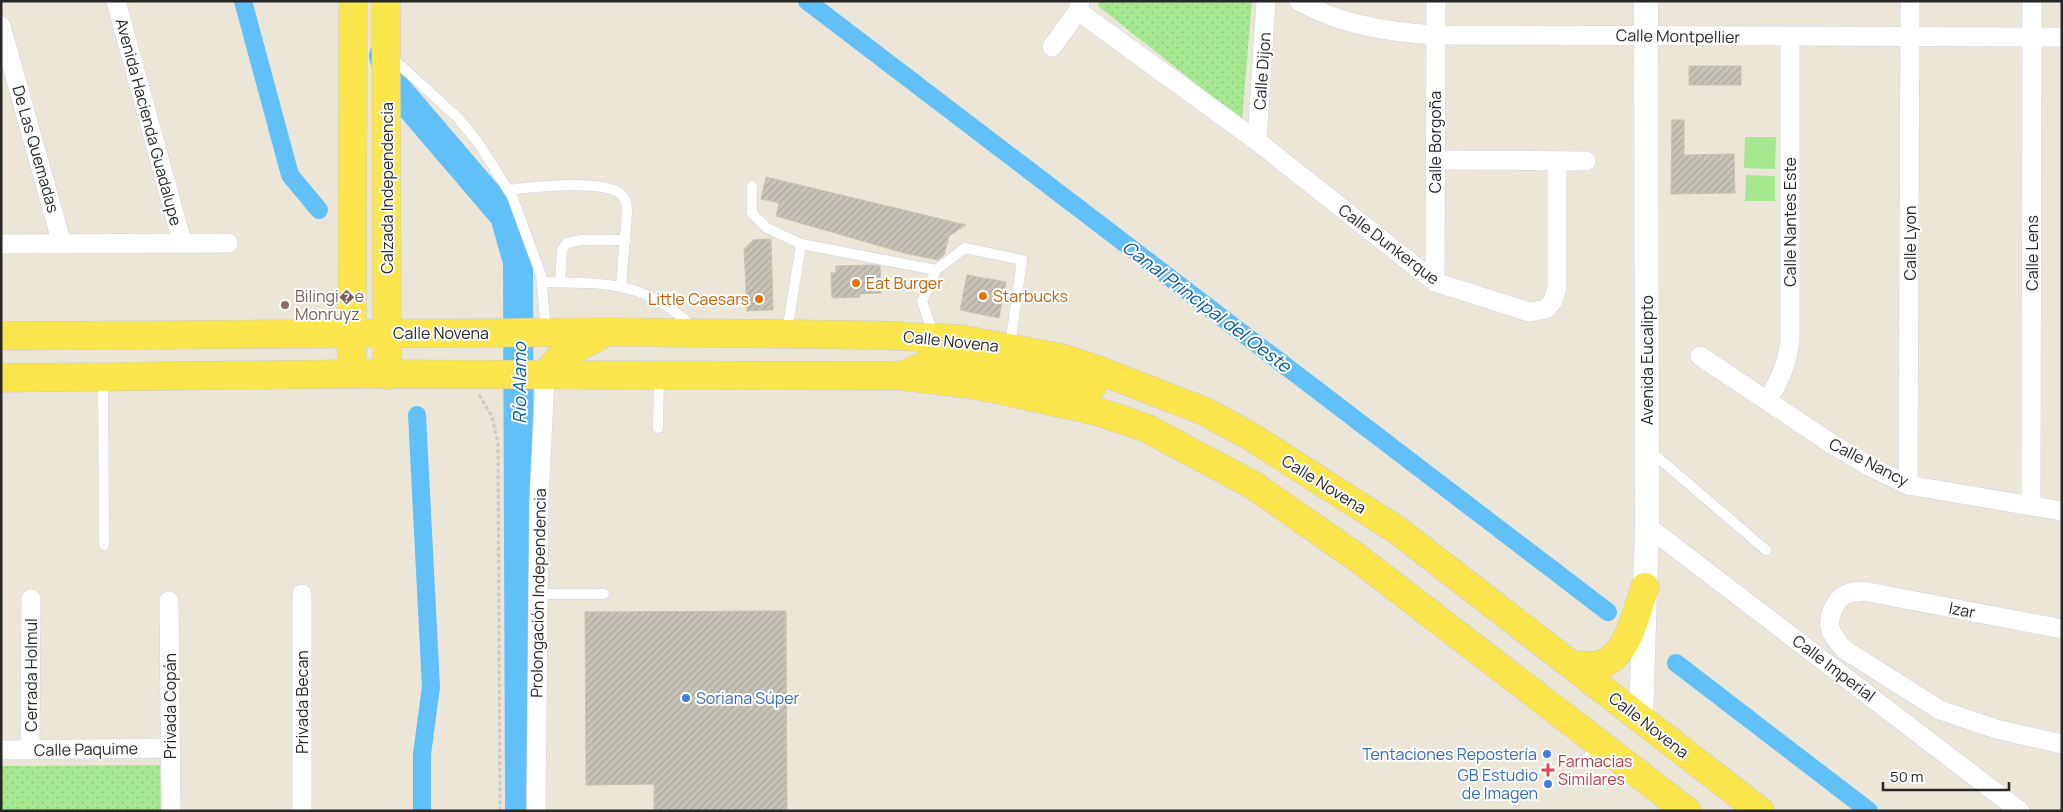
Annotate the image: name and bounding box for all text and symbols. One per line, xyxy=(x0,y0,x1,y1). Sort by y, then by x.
street label: Avenida Hacienda Guadalupe xyxy=(111,16,187,228)
street label: Calle Montpellier xyxy=(1616,24,1741,48)
street label: Calle Dijon xyxy=(1248,31,1276,111)
street label: De Las Quemadas xyxy=(7,83,65,215)
street label: Calle Borgoña xyxy=(1424,91,1446,193)
street label: Calzada Independencia xyxy=(376,102,398,274)
street label: Calle Nantes Este xyxy=(1779,157,1801,287)
street label: Calle Dunkerque xyxy=(1334,199,1444,289)
street label: Calle Lyon xyxy=(1899,206,1921,280)
street label: Calle Lens xyxy=(2021,215,2043,291)
water label: Canal Principal del Oeste xyxy=(1118,235,1297,378)
place label: Eat Burger xyxy=(866,272,943,294)
marker: Eat Burger xyxy=(850,277,862,289)
place label: Bilingi�e Monruyz xyxy=(295,285,364,325)
place label: Starbucks xyxy=(993,285,1068,307)
place label: Little Caesars xyxy=(648,288,749,310)
marker: Starbucks xyxy=(977,290,989,302)
marker: Little Caesars xyxy=(753,293,765,305)
street label: Avenida Eucalipto xyxy=(1636,295,1658,425)
marker: Bilingi�e Monruyz xyxy=(279,299,291,311)
street label: Calle Novena xyxy=(393,322,489,344)
street label: Calle Novena xyxy=(902,325,1000,357)
water label: Río Alamo xyxy=(507,341,531,424)
street label: Calle Nancy xyxy=(1825,433,1913,492)
street label: Calle Novena xyxy=(1278,449,1370,519)
street label: Prolongación Independencia xyxy=(525,488,551,698)
street label: Izar xyxy=(1947,597,1977,623)
street label: Cerrada Holmul xyxy=(20,618,42,732)
street label: Calle Imperial xyxy=(1788,630,1880,706)
street label: Privada Becan xyxy=(291,650,313,754)
street label: Privada Copán xyxy=(159,653,181,759)
place label: Soriana Súper xyxy=(696,687,800,709)
street label: Calle Novena xyxy=(1604,687,1694,763)
marker: Soriana Súper xyxy=(680,692,692,704)
street label: Calle Paquime xyxy=(34,737,138,761)
place label: Tentaciones Repostería xyxy=(1362,743,1537,765)
marker: Tentaciones Repostería xyxy=(1541,748,1553,760)
place label: Farmacias Similares xyxy=(1558,750,1633,790)
scale bar xyxy=(1883,760,2009,792)
place label: GB Estudio de Imagen xyxy=(1458,764,1538,804)
marker: Farmacias Similares xyxy=(1542,764,1554,776)
text: 50 m xyxy=(1890,766,1924,787)
marker: GB Estudio de Imagen xyxy=(1542,778,1554,790)

